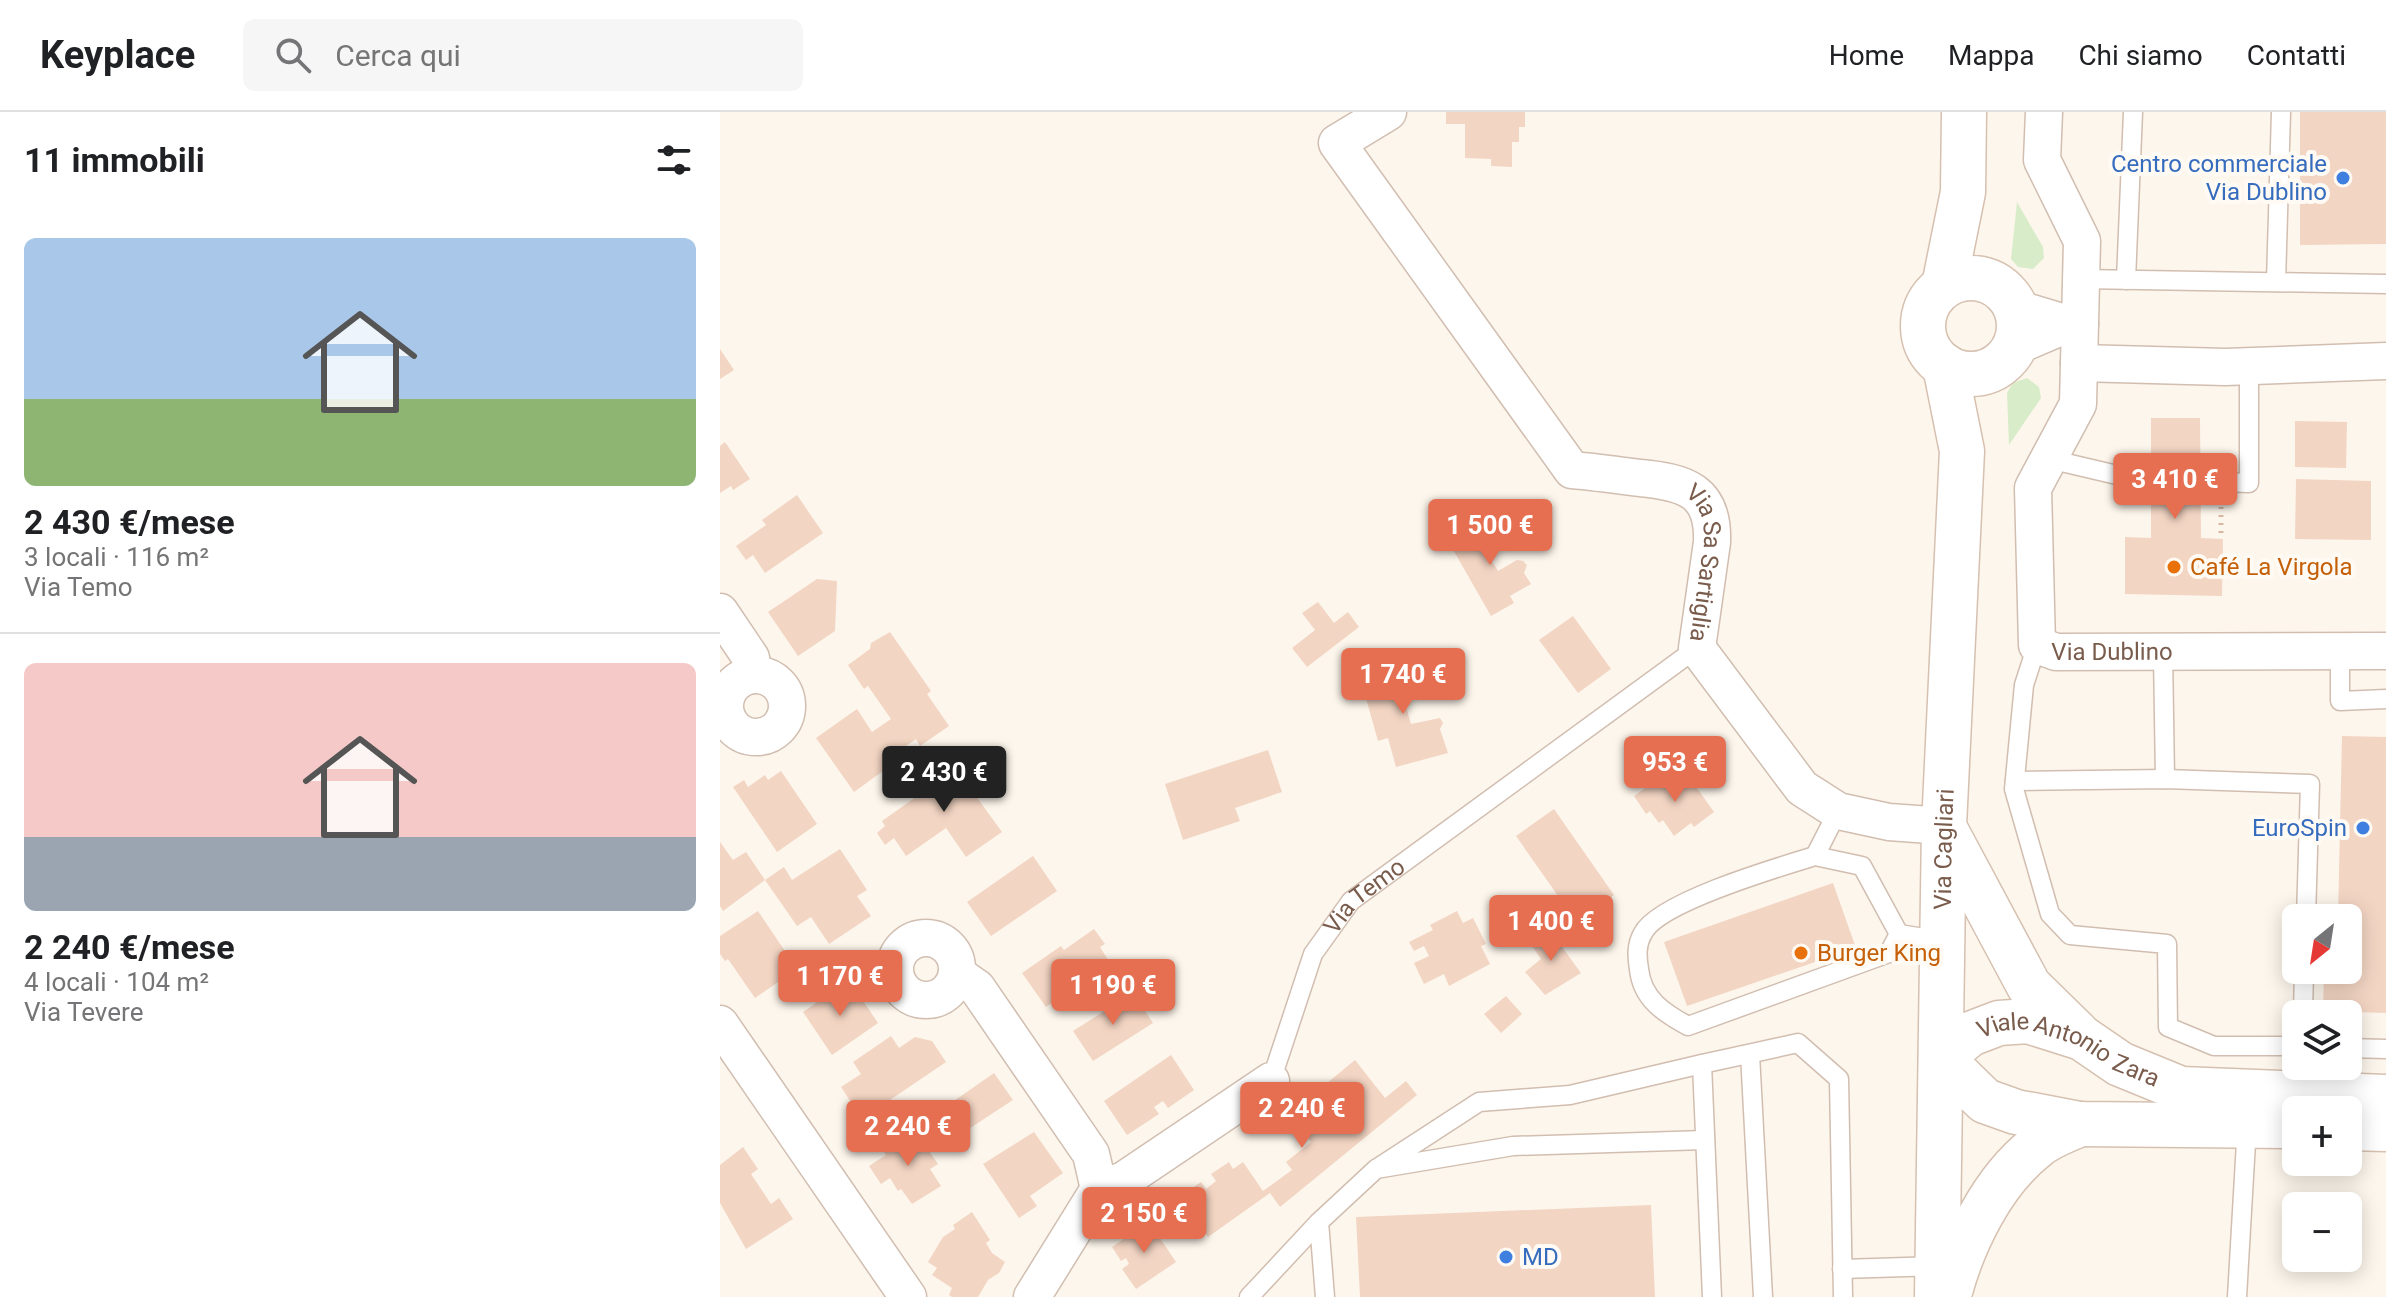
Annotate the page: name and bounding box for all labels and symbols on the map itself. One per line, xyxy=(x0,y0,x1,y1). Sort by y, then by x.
place label: Centro commerciale Via Dublino xyxy=(2111,150,2327,206)
marker: Centro commerciale Via Dublino xyxy=(2334,169,2352,187)
pin: 3 410 € xyxy=(2101,453,2249,521)
street label: Via Sa Sartiglia xyxy=(1681,478,1726,643)
pin: 1 500 € xyxy=(1416,499,1564,567)
place label: Café La Virgola xyxy=(2190,553,2352,581)
marker: Café La Virgola xyxy=(2165,558,2183,576)
street label: Via Dublino xyxy=(2051,638,2173,666)
pin: 1 740 € xyxy=(1329,648,1477,716)
pin: 953 € xyxy=(1619,736,1731,804)
pin: 2 430 € xyxy=(870,746,1018,814)
street label: Via Cagliari xyxy=(1929,788,1960,910)
place label: EuroSpin xyxy=(2252,814,2347,842)
marker: EuroSpin xyxy=(2354,819,2372,837)
street label: Via Temo xyxy=(1318,852,1410,939)
pin: 1 400 € xyxy=(1477,895,1625,963)
north arrow xyxy=(2282,904,2362,984)
place label: Burger King xyxy=(1817,939,1941,967)
marker: Burger King xyxy=(1792,944,1810,962)
pin: 1 170 € xyxy=(766,950,914,1018)
pin: 1 190 € xyxy=(1039,959,1187,1027)
street label: Viale Antonio Zara xyxy=(1973,1007,2164,1093)
pin: 2 240 € xyxy=(1228,1082,1376,1150)
pin: 2 240 € xyxy=(834,1100,982,1168)
pin: 2 150 € xyxy=(1070,1187,1218,1255)
place label: MD xyxy=(1522,1243,1559,1271)
marker: MD xyxy=(1497,1248,1515,1266)

